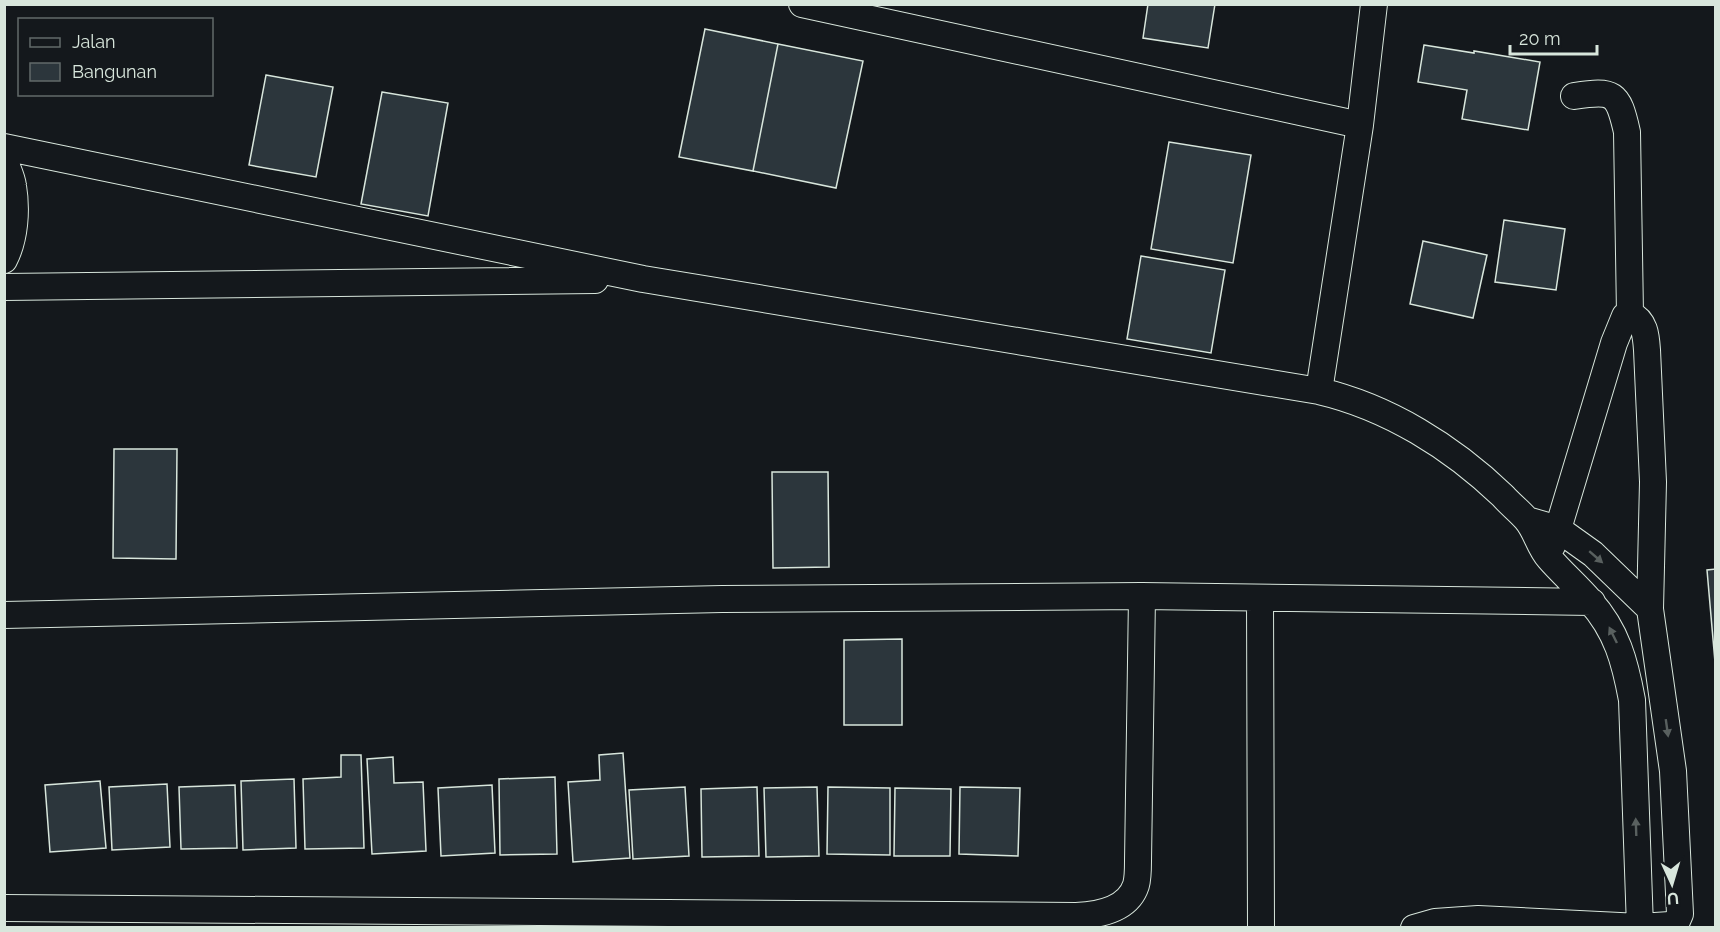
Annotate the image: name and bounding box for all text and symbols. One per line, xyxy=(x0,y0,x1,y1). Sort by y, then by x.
legend xyxy=(18,18,213,96)
scale bar xyxy=(1510,18,1597,56)
text: 20 m xyxy=(1519,28,1561,49)
text: Jalan xyxy=(72,31,116,52)
text: Bangunan xyxy=(72,61,157,82)
one-way arrow xyxy=(1588,550,1603,563)
one-way arrow xyxy=(1608,626,1618,643)
one-way arrow xyxy=(1662,718,1671,737)
one-way arrow xyxy=(1631,817,1641,836)
north arrow xyxy=(1642,854,1702,914)
text: U xyxy=(1666,889,1680,908)

